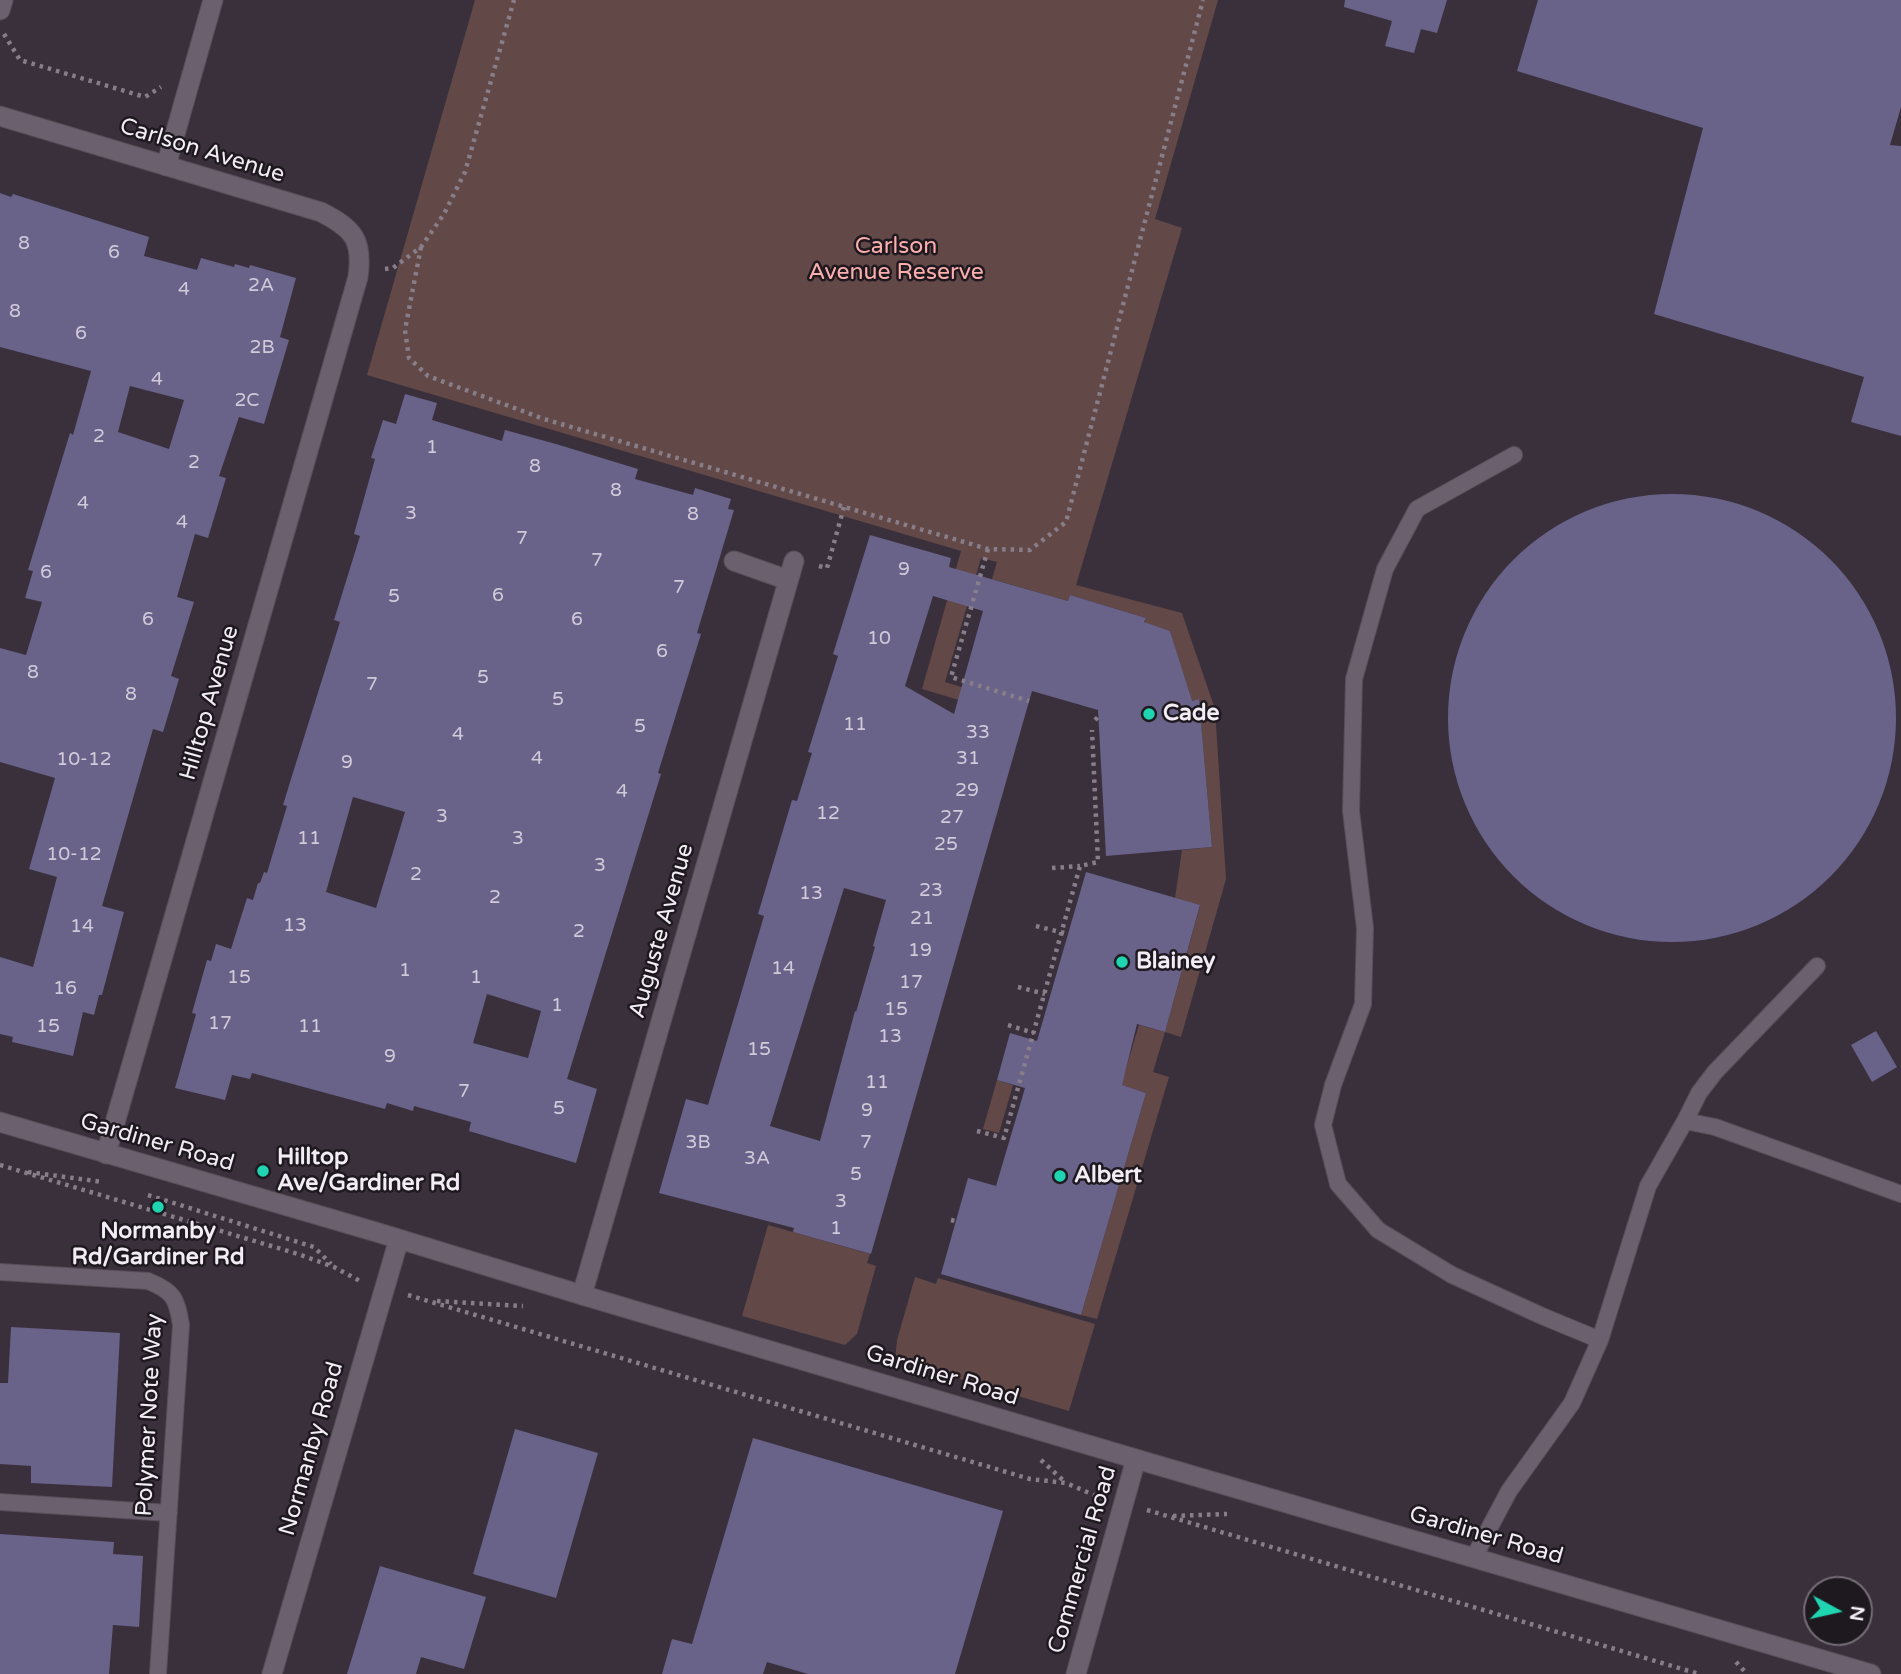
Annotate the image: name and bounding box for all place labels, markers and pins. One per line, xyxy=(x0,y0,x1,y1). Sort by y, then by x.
place label: Cade xyxy=(1163,700,1219,728)
marker: Cade xyxy=(1141,706,1157,722)
place label: Blainey xyxy=(1136,948,1215,976)
marker: Blainey xyxy=(1114,954,1130,970)
place label: Hilltop Ave/Gardiner Rd xyxy=(277,1144,460,1198)
place label: Albert xyxy=(1074,1162,1142,1190)
marker: Hilltop Ave/Gardiner Rd xyxy=(255,1163,271,1179)
marker: Albert xyxy=(1052,1168,1068,1184)
marker: Normanby Rd/Gardiner Rd xyxy=(150,1199,166,1215)
place label: Normanby Rd/Gardiner Rd xyxy=(72,1218,244,1272)

